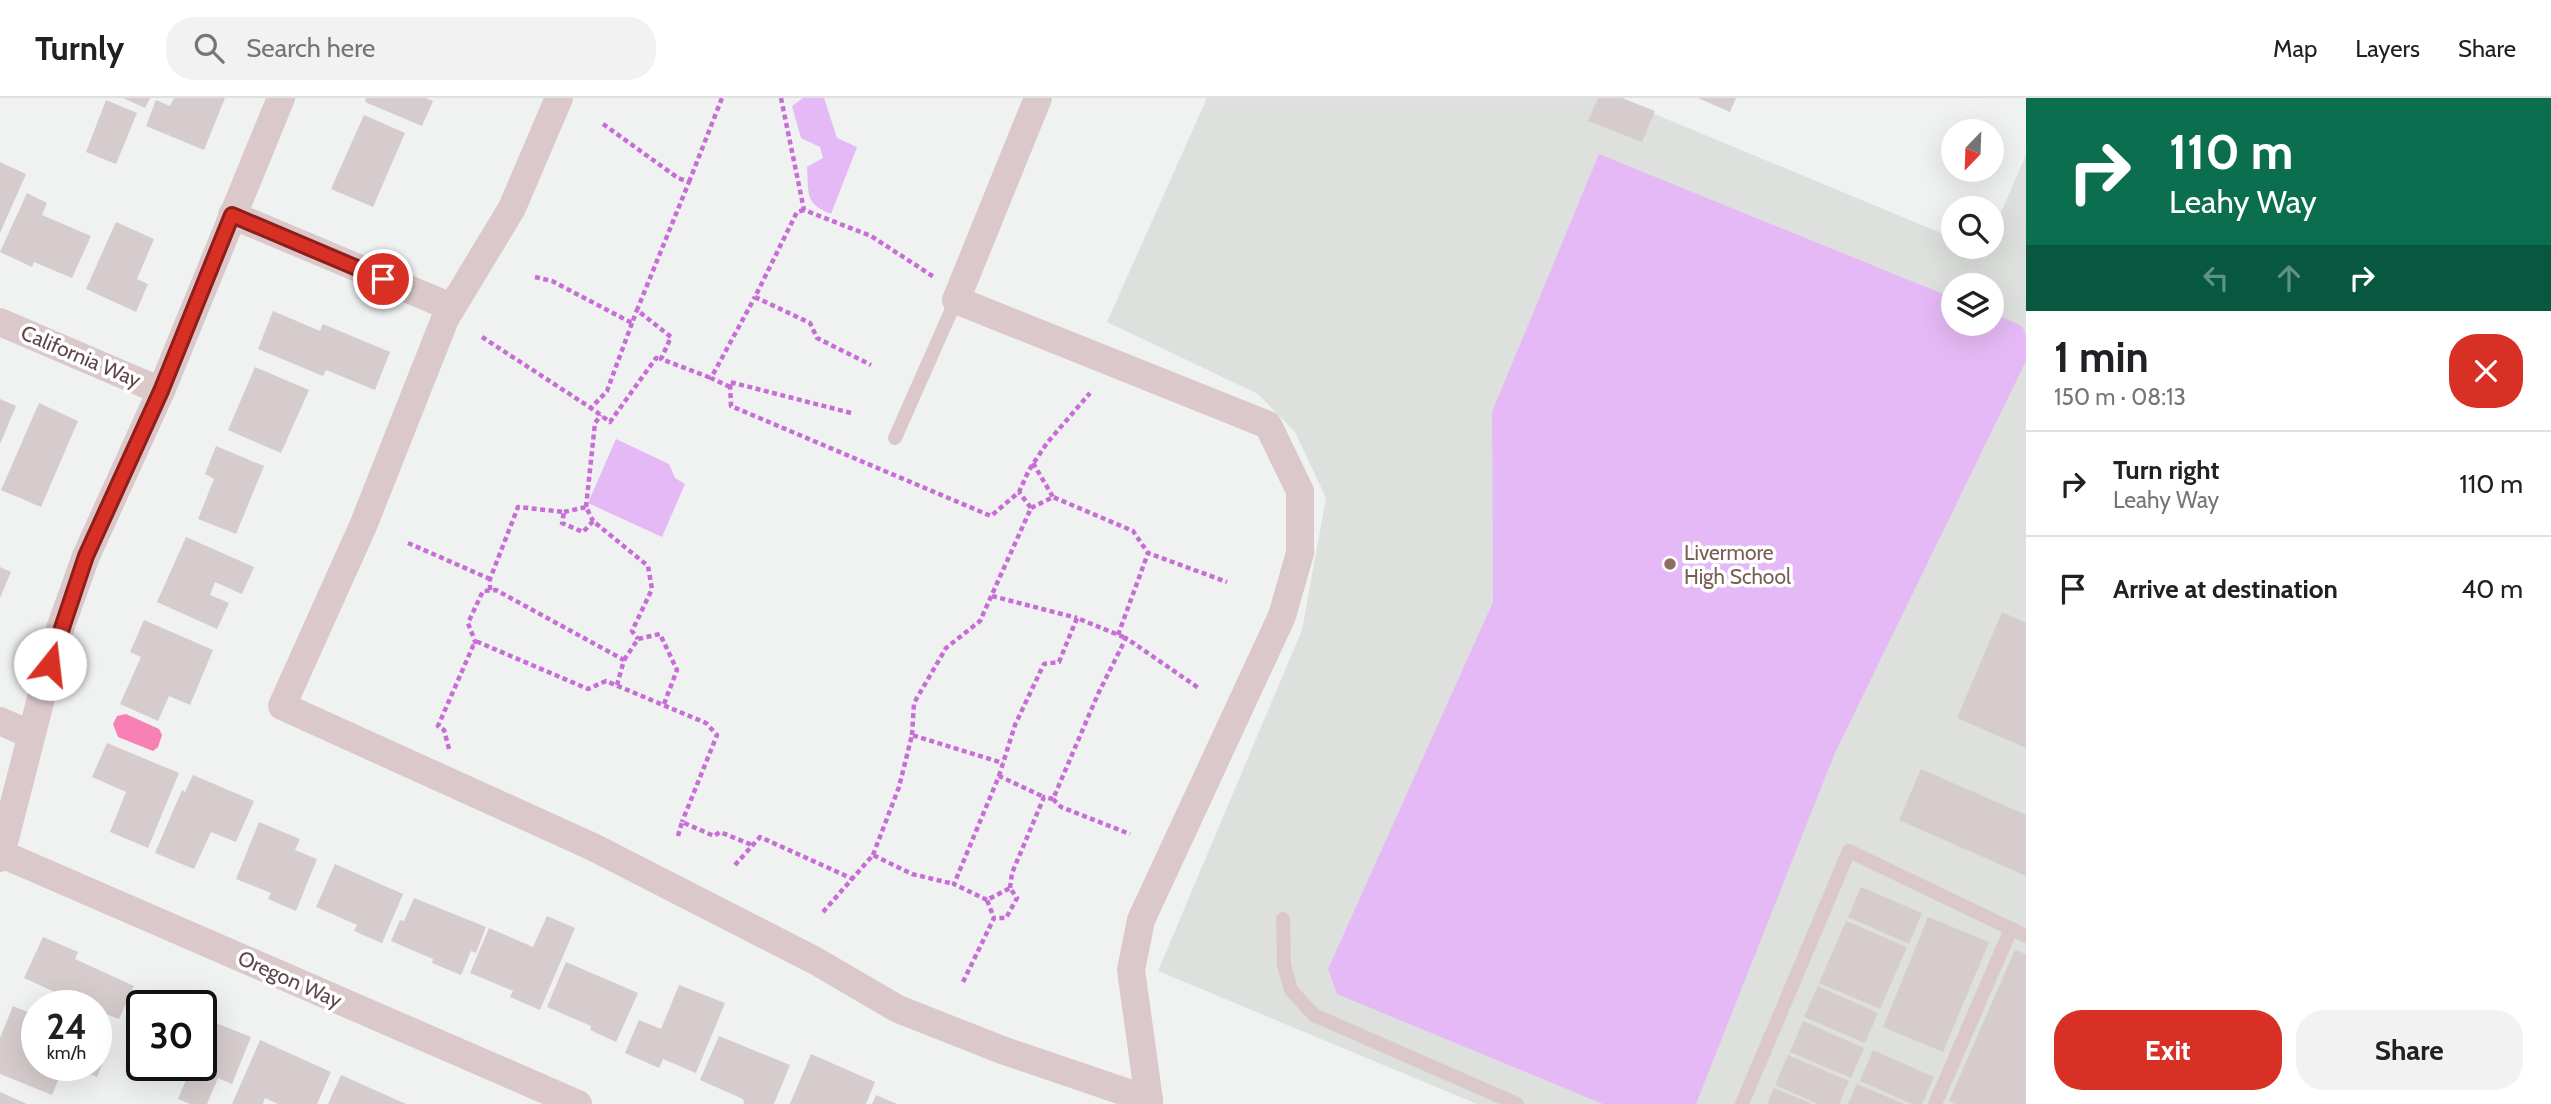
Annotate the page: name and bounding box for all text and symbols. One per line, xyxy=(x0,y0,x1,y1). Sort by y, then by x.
search box xyxy=(166,17,656,80)
text: Turnly xyxy=(35,28,124,68)
icon: search xyxy=(190,29,228,67)
text: Search here xyxy=(246,32,375,64)
text: Map xyxy=(2273,34,2317,63)
text: Layers xyxy=(2355,34,2420,63)
text: Share xyxy=(2458,34,2516,63)
north arrow xyxy=(1941,119,2004,182)
map controls xyxy=(1941,119,2004,336)
text: 110 m xyxy=(2169,122,2293,181)
icon: right xyxy=(2054,126,2145,217)
text: Leahy Way xyxy=(2169,182,2317,221)
button: search xyxy=(1941,196,2004,259)
pin xyxy=(353,249,413,309)
icon: left xyxy=(2197,259,2235,297)
icon: ahead xyxy=(2270,259,2308,297)
icon: right xyxy=(2343,259,2381,297)
icon: arrive xyxy=(364,260,402,298)
button: layers xyxy=(1941,273,2004,336)
street label: California Way xyxy=(17,320,145,393)
text: 1 min xyxy=(2054,331,2149,383)
button: close xyxy=(2449,334,2523,408)
text: 150 m · 08:13 xyxy=(2054,383,2186,411)
text: Turn right xyxy=(2113,454,2219,486)
icon: right xyxy=(2054,465,2092,503)
text: 110 m xyxy=(2459,468,2523,500)
text: Leahy Way xyxy=(2113,486,2219,514)
place label: Livermore High School xyxy=(1684,540,1791,589)
marker: Livermore High School xyxy=(1662,556,1678,572)
icon: arrive xyxy=(2054,570,2092,608)
text: Arrive at destination xyxy=(2113,573,2338,605)
text: 40 m xyxy=(2461,573,2523,605)
position arrow xyxy=(13,627,87,701)
street label: Oregon Way xyxy=(234,945,346,1013)
speed limit sign: 30 xyxy=(126,990,217,1081)
text: 24 xyxy=(46,1005,87,1048)
button: Exit xyxy=(2054,1010,2282,1090)
button: Share xyxy=(2296,1010,2523,1090)
text: km/h xyxy=(47,1042,86,1064)

